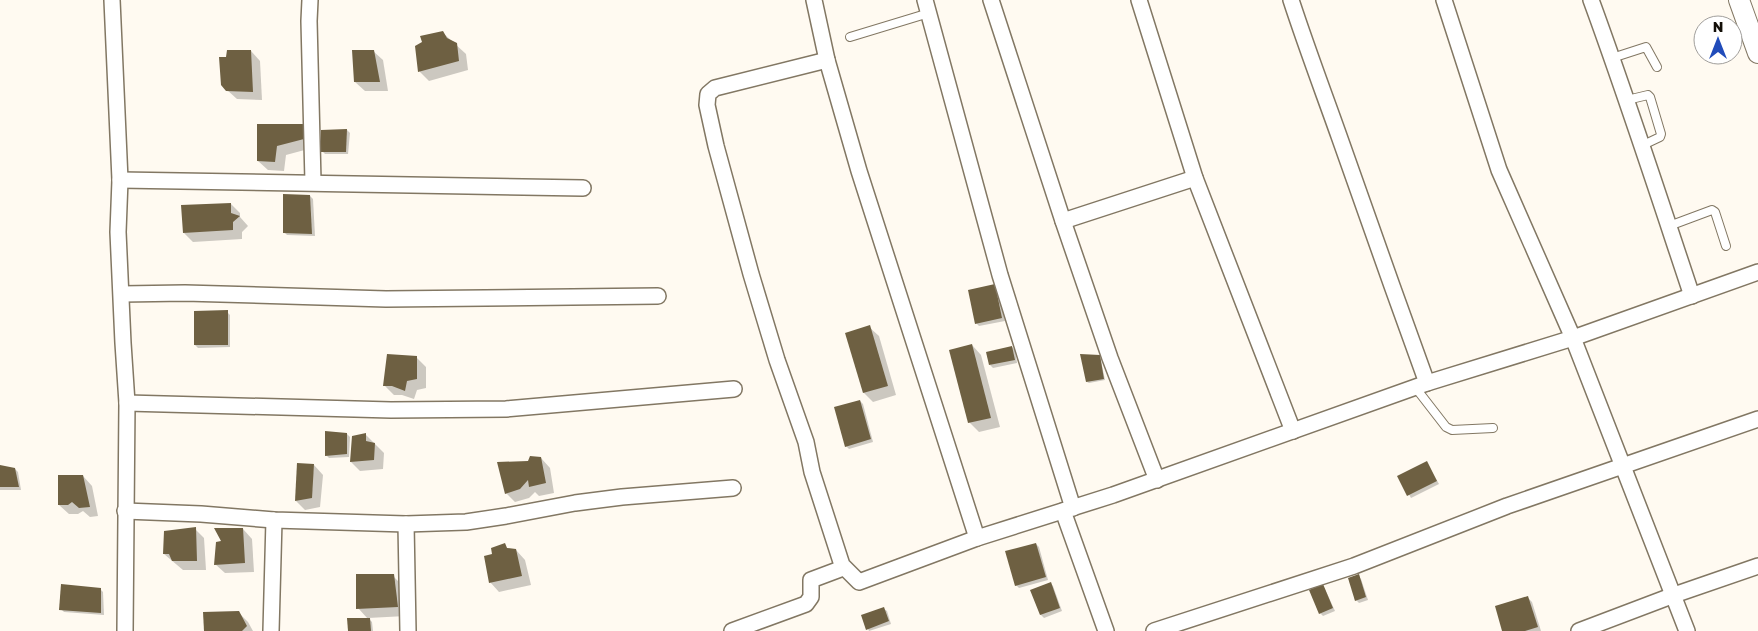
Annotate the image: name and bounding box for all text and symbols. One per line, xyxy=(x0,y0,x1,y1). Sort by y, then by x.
north arrow xyxy=(1693,15,1743,65)
text: N xyxy=(1713,18,1723,35)

